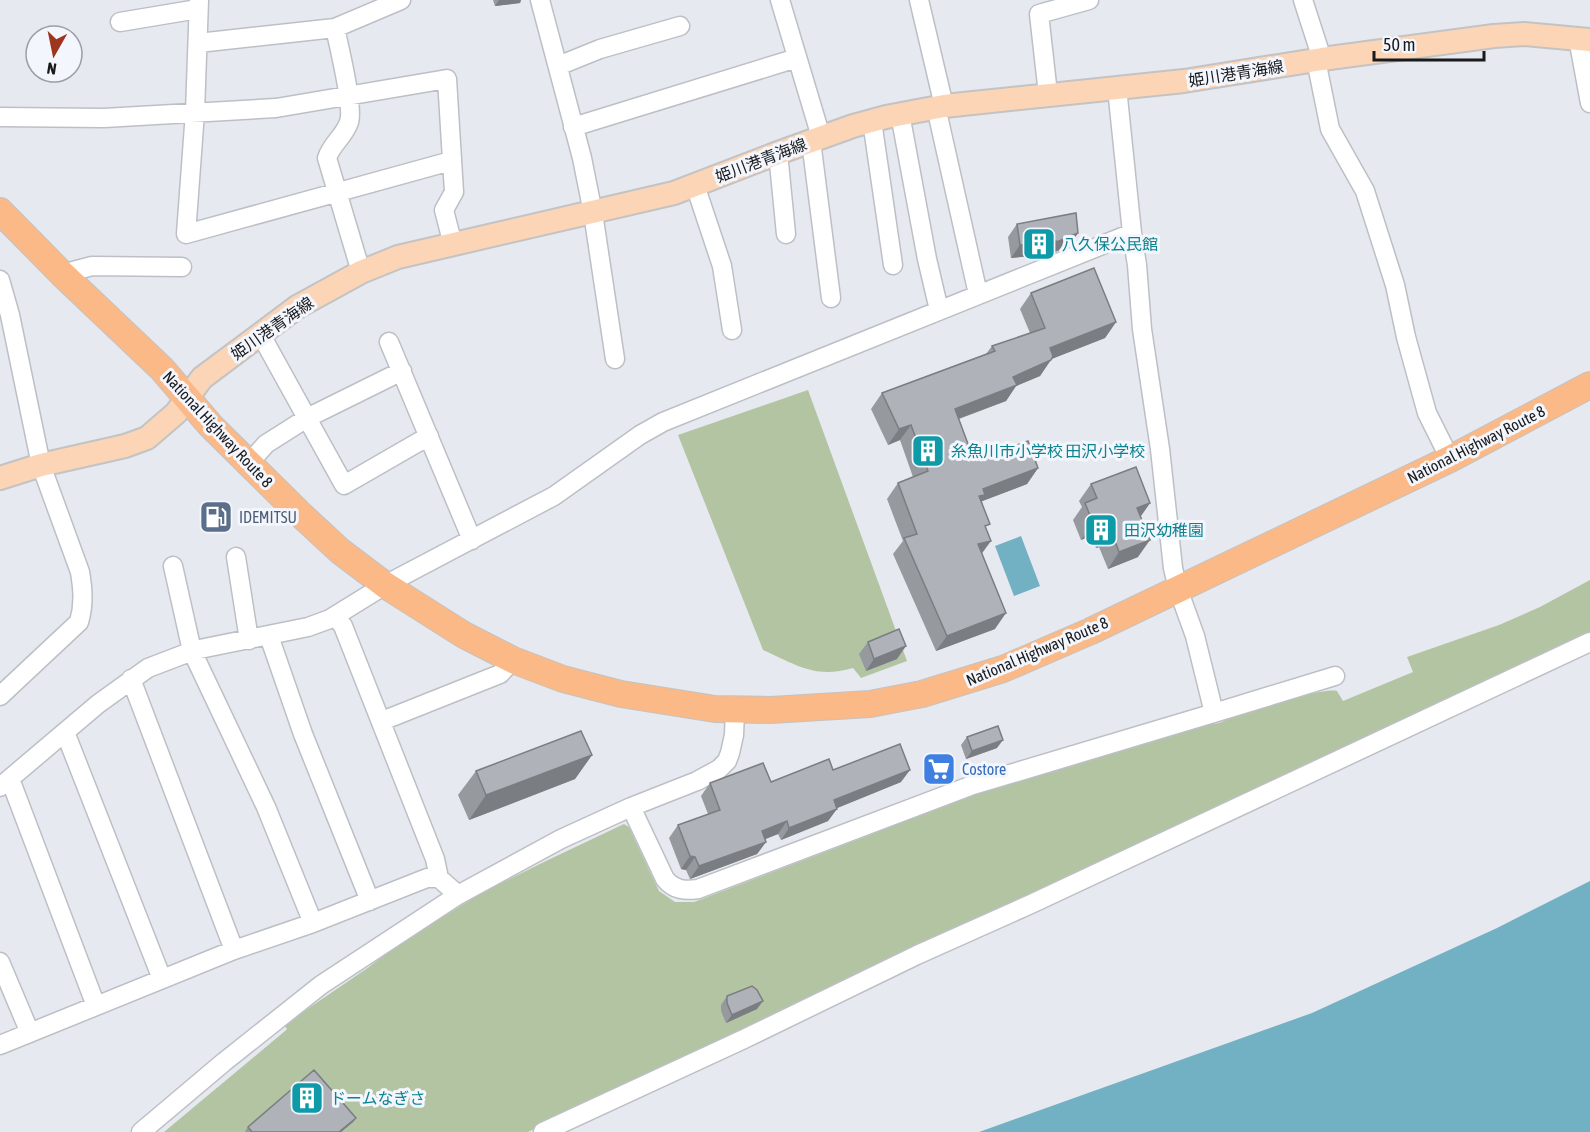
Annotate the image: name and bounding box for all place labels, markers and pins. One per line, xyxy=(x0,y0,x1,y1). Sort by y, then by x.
building icon: 八久保公民館 xyxy=(1021,226,1057,262)
place label: 八久保公民館 xyxy=(1062,235,1158,253)
building icon: 糸魚川市小学校 田沢小学校 xyxy=(910,433,946,469)
place label: 糸魚川市小学校 田沢小学校 xyxy=(951,442,1145,460)
fuel station icon: IDEMITSU xyxy=(198,499,234,535)
place label: IDEMITSU xyxy=(239,508,297,526)
building icon: 田沢幼稚園 xyxy=(1083,512,1119,548)
place label: 田沢幼稚園 xyxy=(1124,521,1204,539)
supermarket icon: Costore xyxy=(921,751,957,787)
place label: Costore xyxy=(962,760,1006,778)
building icon: ドームなぎさ xyxy=(289,1080,325,1116)
place label: ドームなぎさ xyxy=(330,1089,426,1107)

